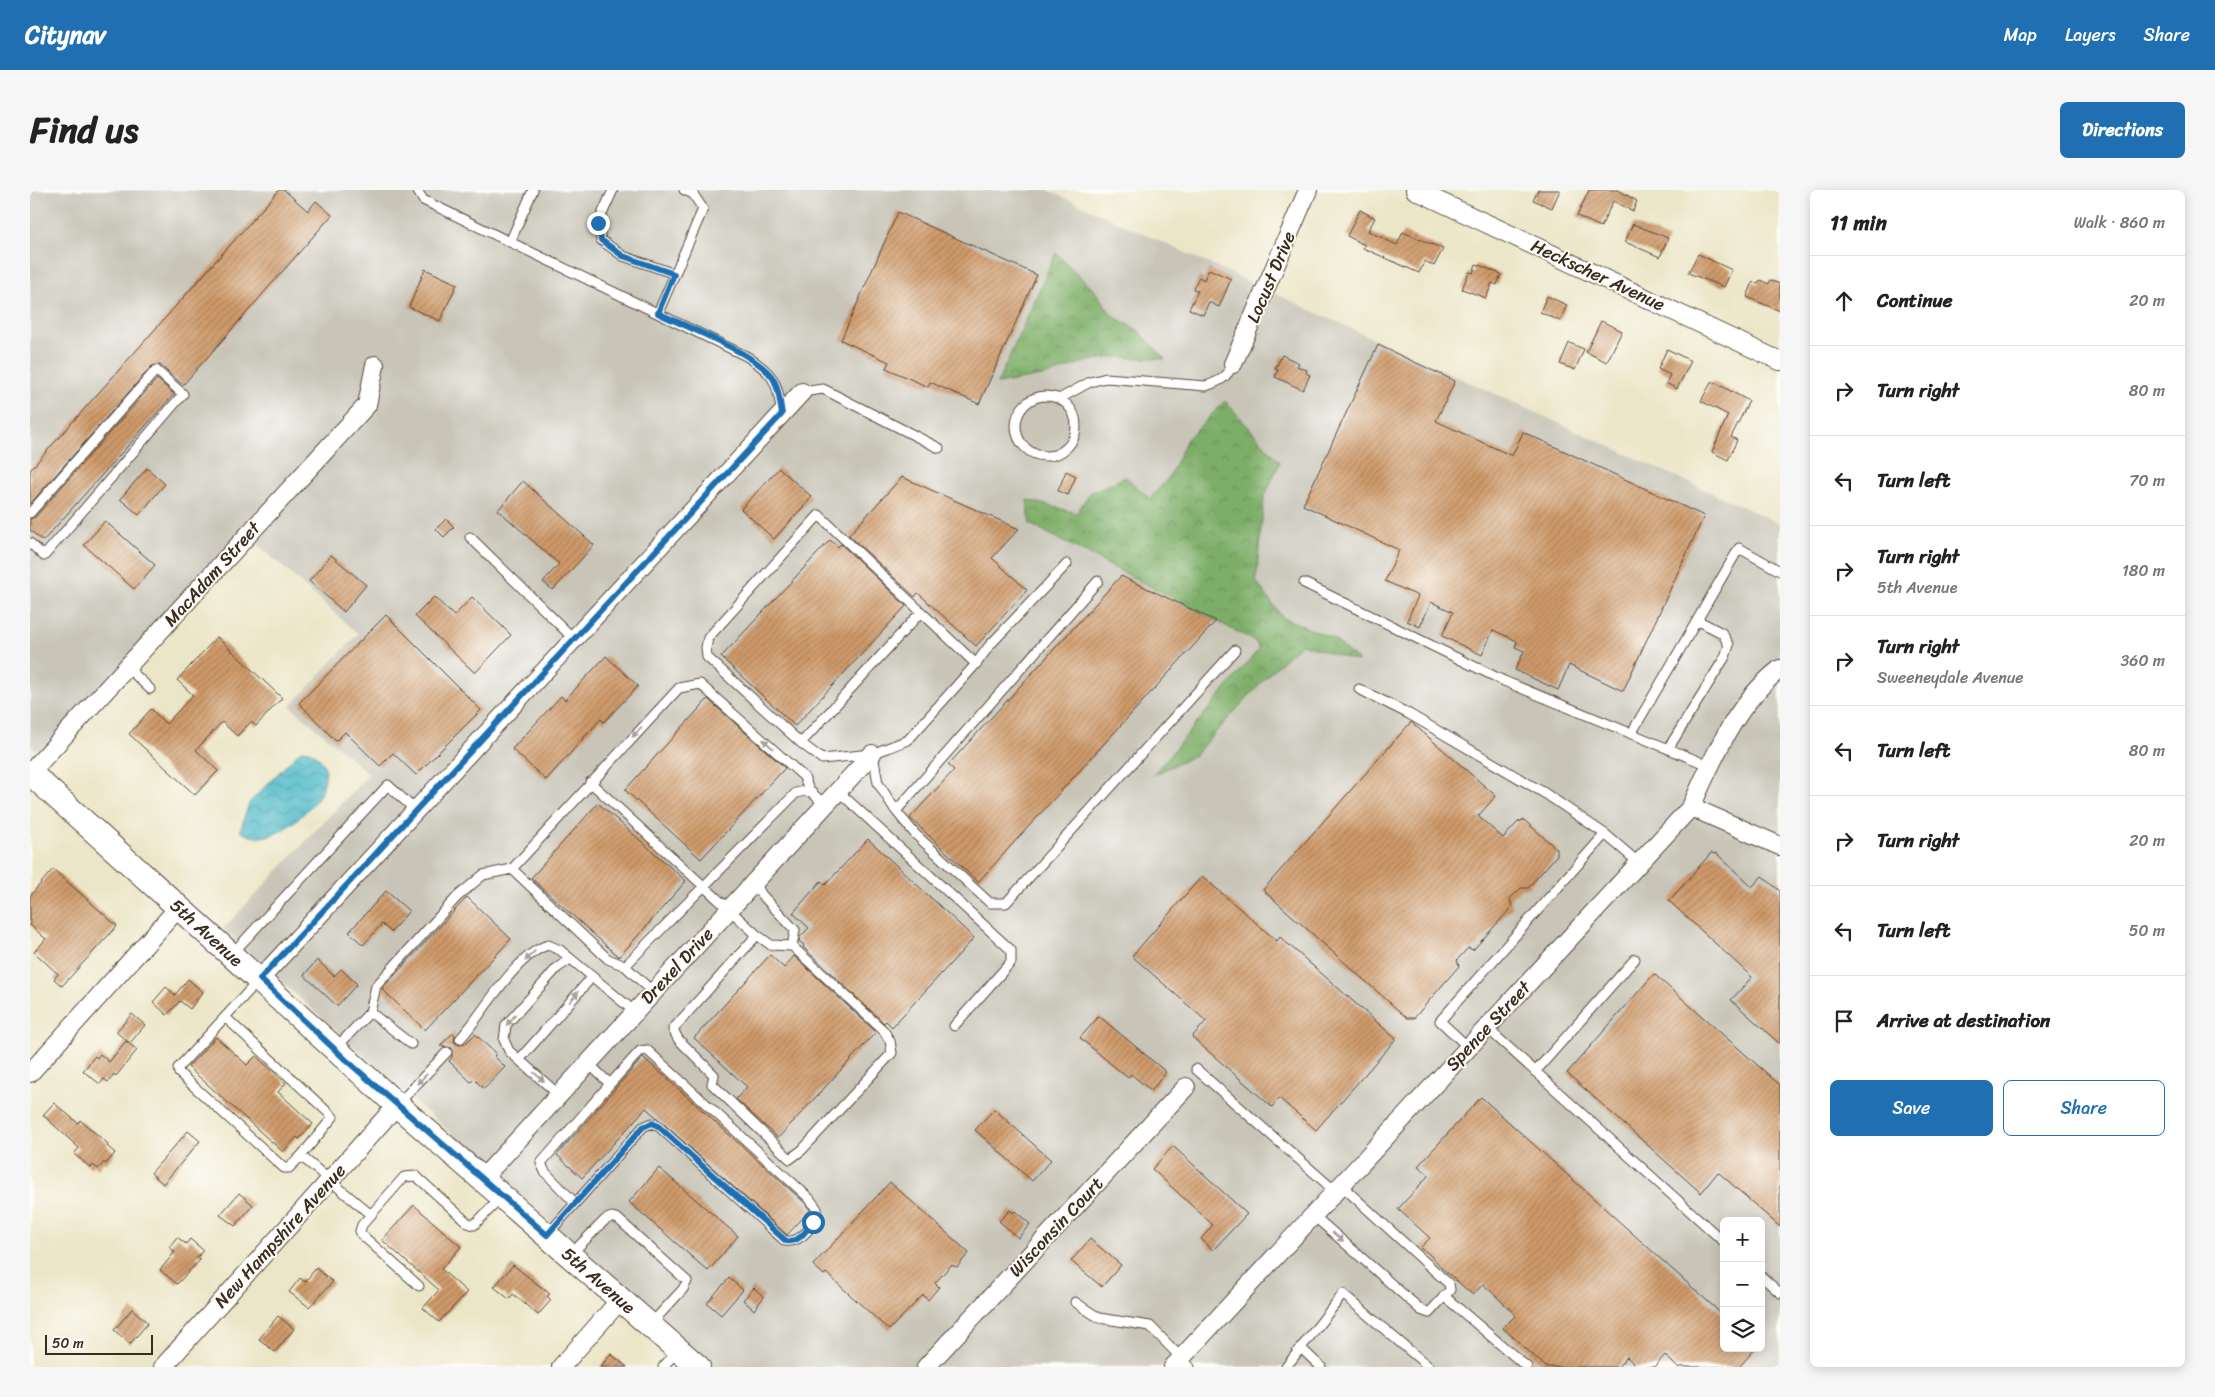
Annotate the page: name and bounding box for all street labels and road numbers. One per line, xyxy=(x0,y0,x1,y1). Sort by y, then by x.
street label: Locust Drive xyxy=(1237,226,1305,328)
street label: Heckscher Avenue xyxy=(1525,230,1671,320)
street label: MacAdam Street xyxy=(156,513,269,634)
street label: 5th Avenue xyxy=(162,890,251,975)
street label: Drexel Drive xyxy=(632,920,722,1012)
street label: Spence Street xyxy=(1437,973,1539,1079)
street label: New Hampshire Avenue xyxy=(206,1156,354,1316)
street label: Wisconsin Court xyxy=(1001,1169,1111,1285)
street label: 5th Avenue xyxy=(554,1239,643,1322)

